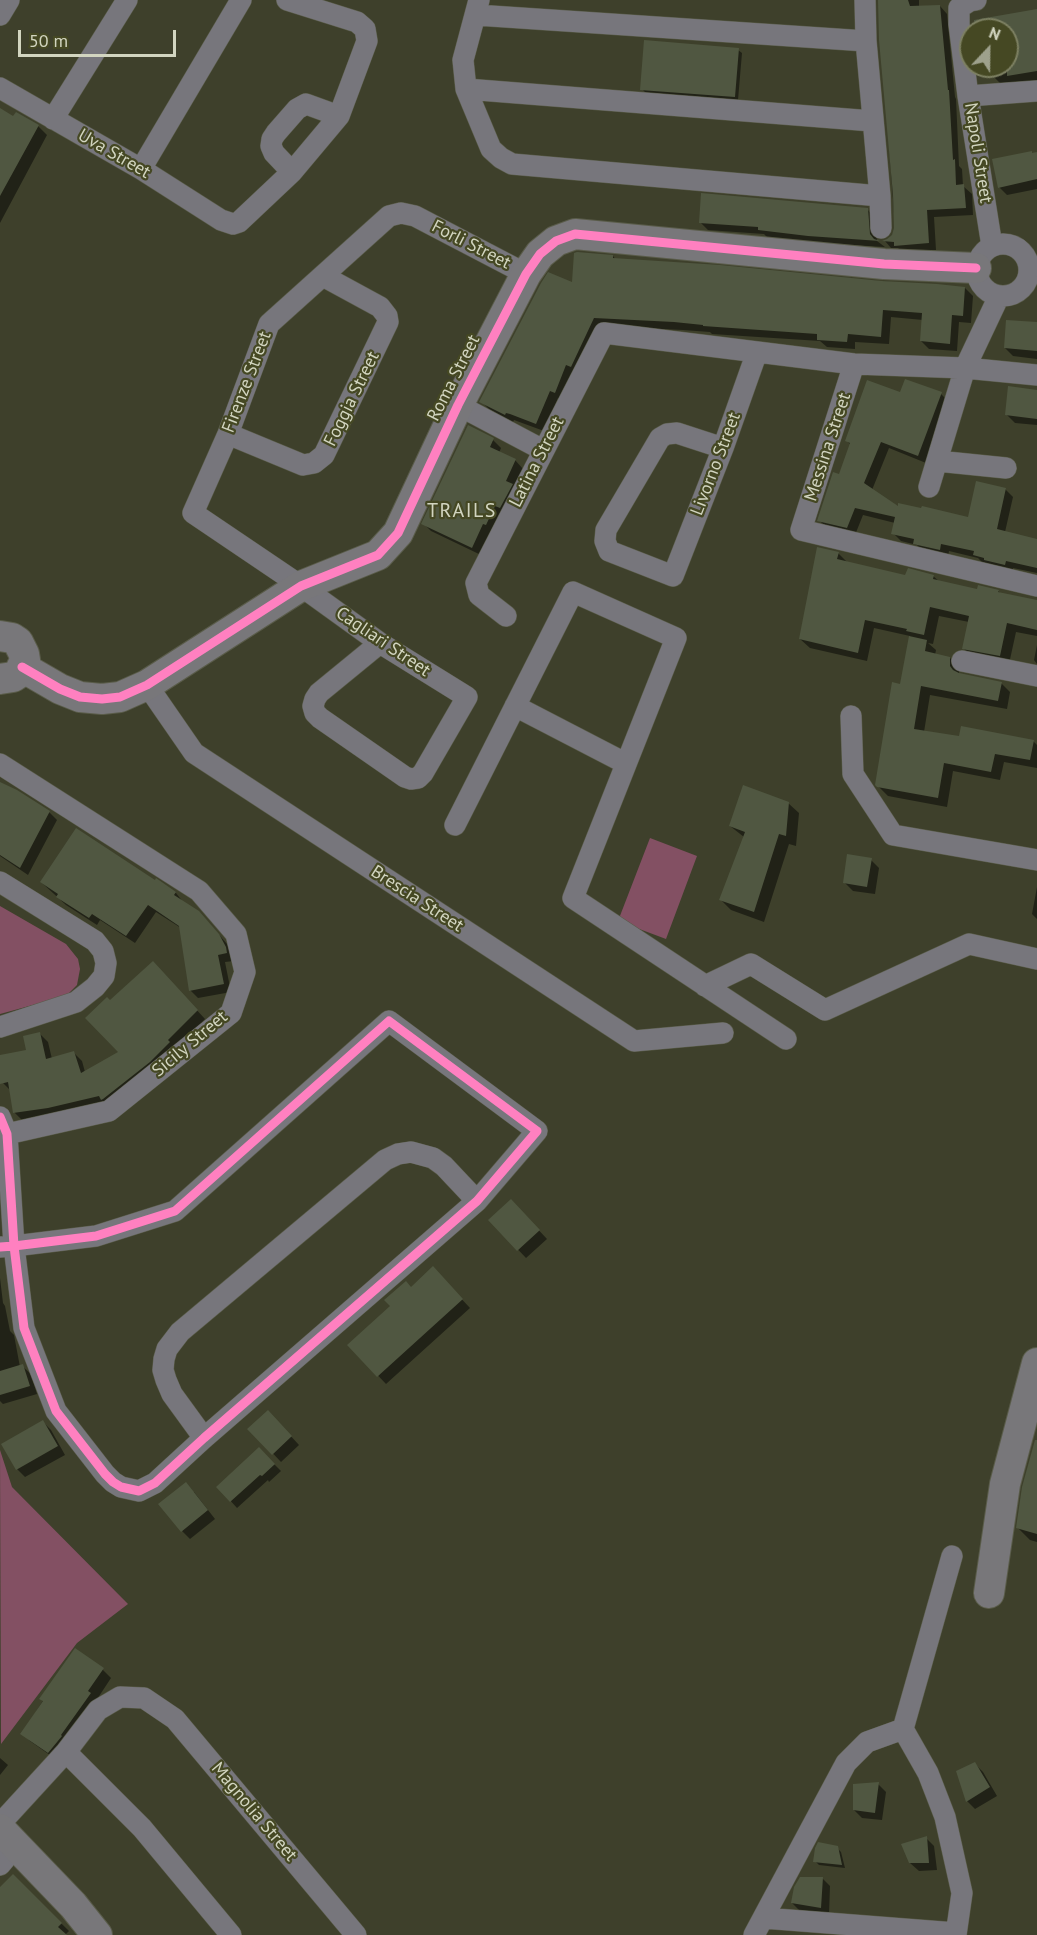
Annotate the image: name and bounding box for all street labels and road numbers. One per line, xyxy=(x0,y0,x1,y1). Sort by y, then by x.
street label: Napoli Street xyxy=(959,101,997,205)
street label: Uva Street xyxy=(74,125,154,183)
street label: Forli Street xyxy=(428,216,514,274)
street label: Firenze Street xyxy=(218,328,276,436)
street label: Roma Street xyxy=(423,331,485,425)
street label: Foggia Street xyxy=(320,348,384,450)
street label: Messina Street xyxy=(800,390,856,504)
street label: Livorno Street xyxy=(686,409,746,519)
street label: Latina Street xyxy=(505,413,569,511)
street label: Cagliari Street xyxy=(332,602,434,682)
street label: Brescia Street xyxy=(367,861,467,937)
street label: Sicily Street xyxy=(148,1006,232,1082)
street label: Magnolia Street xyxy=(206,1758,302,1866)

